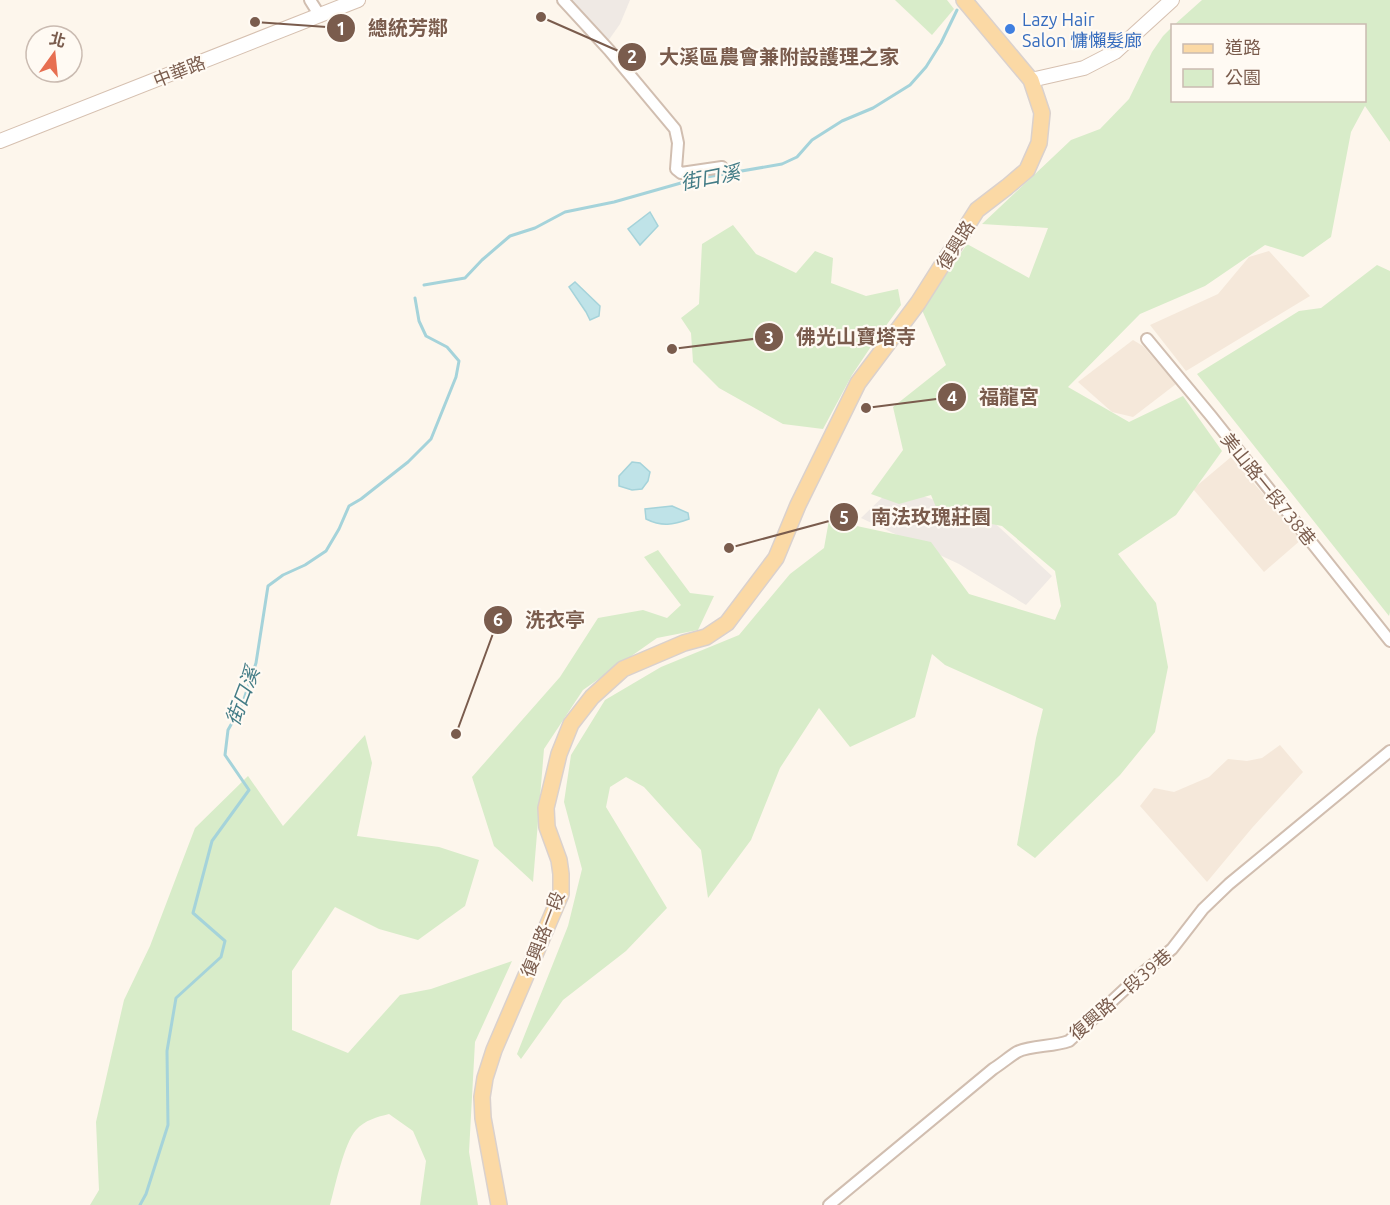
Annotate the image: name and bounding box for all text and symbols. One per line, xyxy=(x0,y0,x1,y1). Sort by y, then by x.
callout: 總統芳鄰 xyxy=(326,9,460,47)
place label: Lazy Hair Salon 慵懶髮廊 xyxy=(1022,9,1142,50)
text: 總統芳鄰 xyxy=(368,16,448,39)
text: 1 xyxy=(336,18,346,38)
marker: Lazy Hair Salon 慵懶髮廊 xyxy=(1003,22,1017,36)
north arrow xyxy=(24,24,84,84)
legend xyxy=(1171,24,1366,102)
text: 北 xyxy=(48,29,68,50)
text: 道路 xyxy=(1225,37,1261,57)
callout: 大溪區農會兼附設護理之家 xyxy=(617,38,911,76)
text: 大溪區農會兼附設護理之家 xyxy=(659,45,899,68)
text: 2 xyxy=(627,46,637,66)
street label: 中華路 xyxy=(150,52,208,90)
text: 公園 xyxy=(1225,67,1261,87)
water label: 街口溪 xyxy=(678,159,745,194)
street label: 復興路 xyxy=(932,217,978,273)
callout: 佛光山寶塔寺 xyxy=(754,318,928,356)
text: 佛光山寶塔寺 xyxy=(796,325,916,348)
text: 3 xyxy=(764,327,774,347)
callout: 福龍宮 xyxy=(937,378,1051,416)
text: 福龍宮 xyxy=(979,385,1039,408)
text: 4 xyxy=(947,387,957,407)
street label: 美山路一段738巷 xyxy=(1218,429,1320,549)
callout: 南法玫瑰莊園 xyxy=(829,498,1003,536)
text: 南法玫瑰莊園 xyxy=(871,505,991,528)
text: 5 xyxy=(839,507,849,527)
callout: 洗衣亭 xyxy=(483,601,597,639)
text: 洗衣亭 xyxy=(525,608,585,631)
text: 6 xyxy=(493,609,503,629)
water label: 街口溪 xyxy=(221,661,265,728)
street label: 復興路一段 xyxy=(517,888,567,980)
street label: 復興路一段39巷 xyxy=(1065,944,1175,1044)

